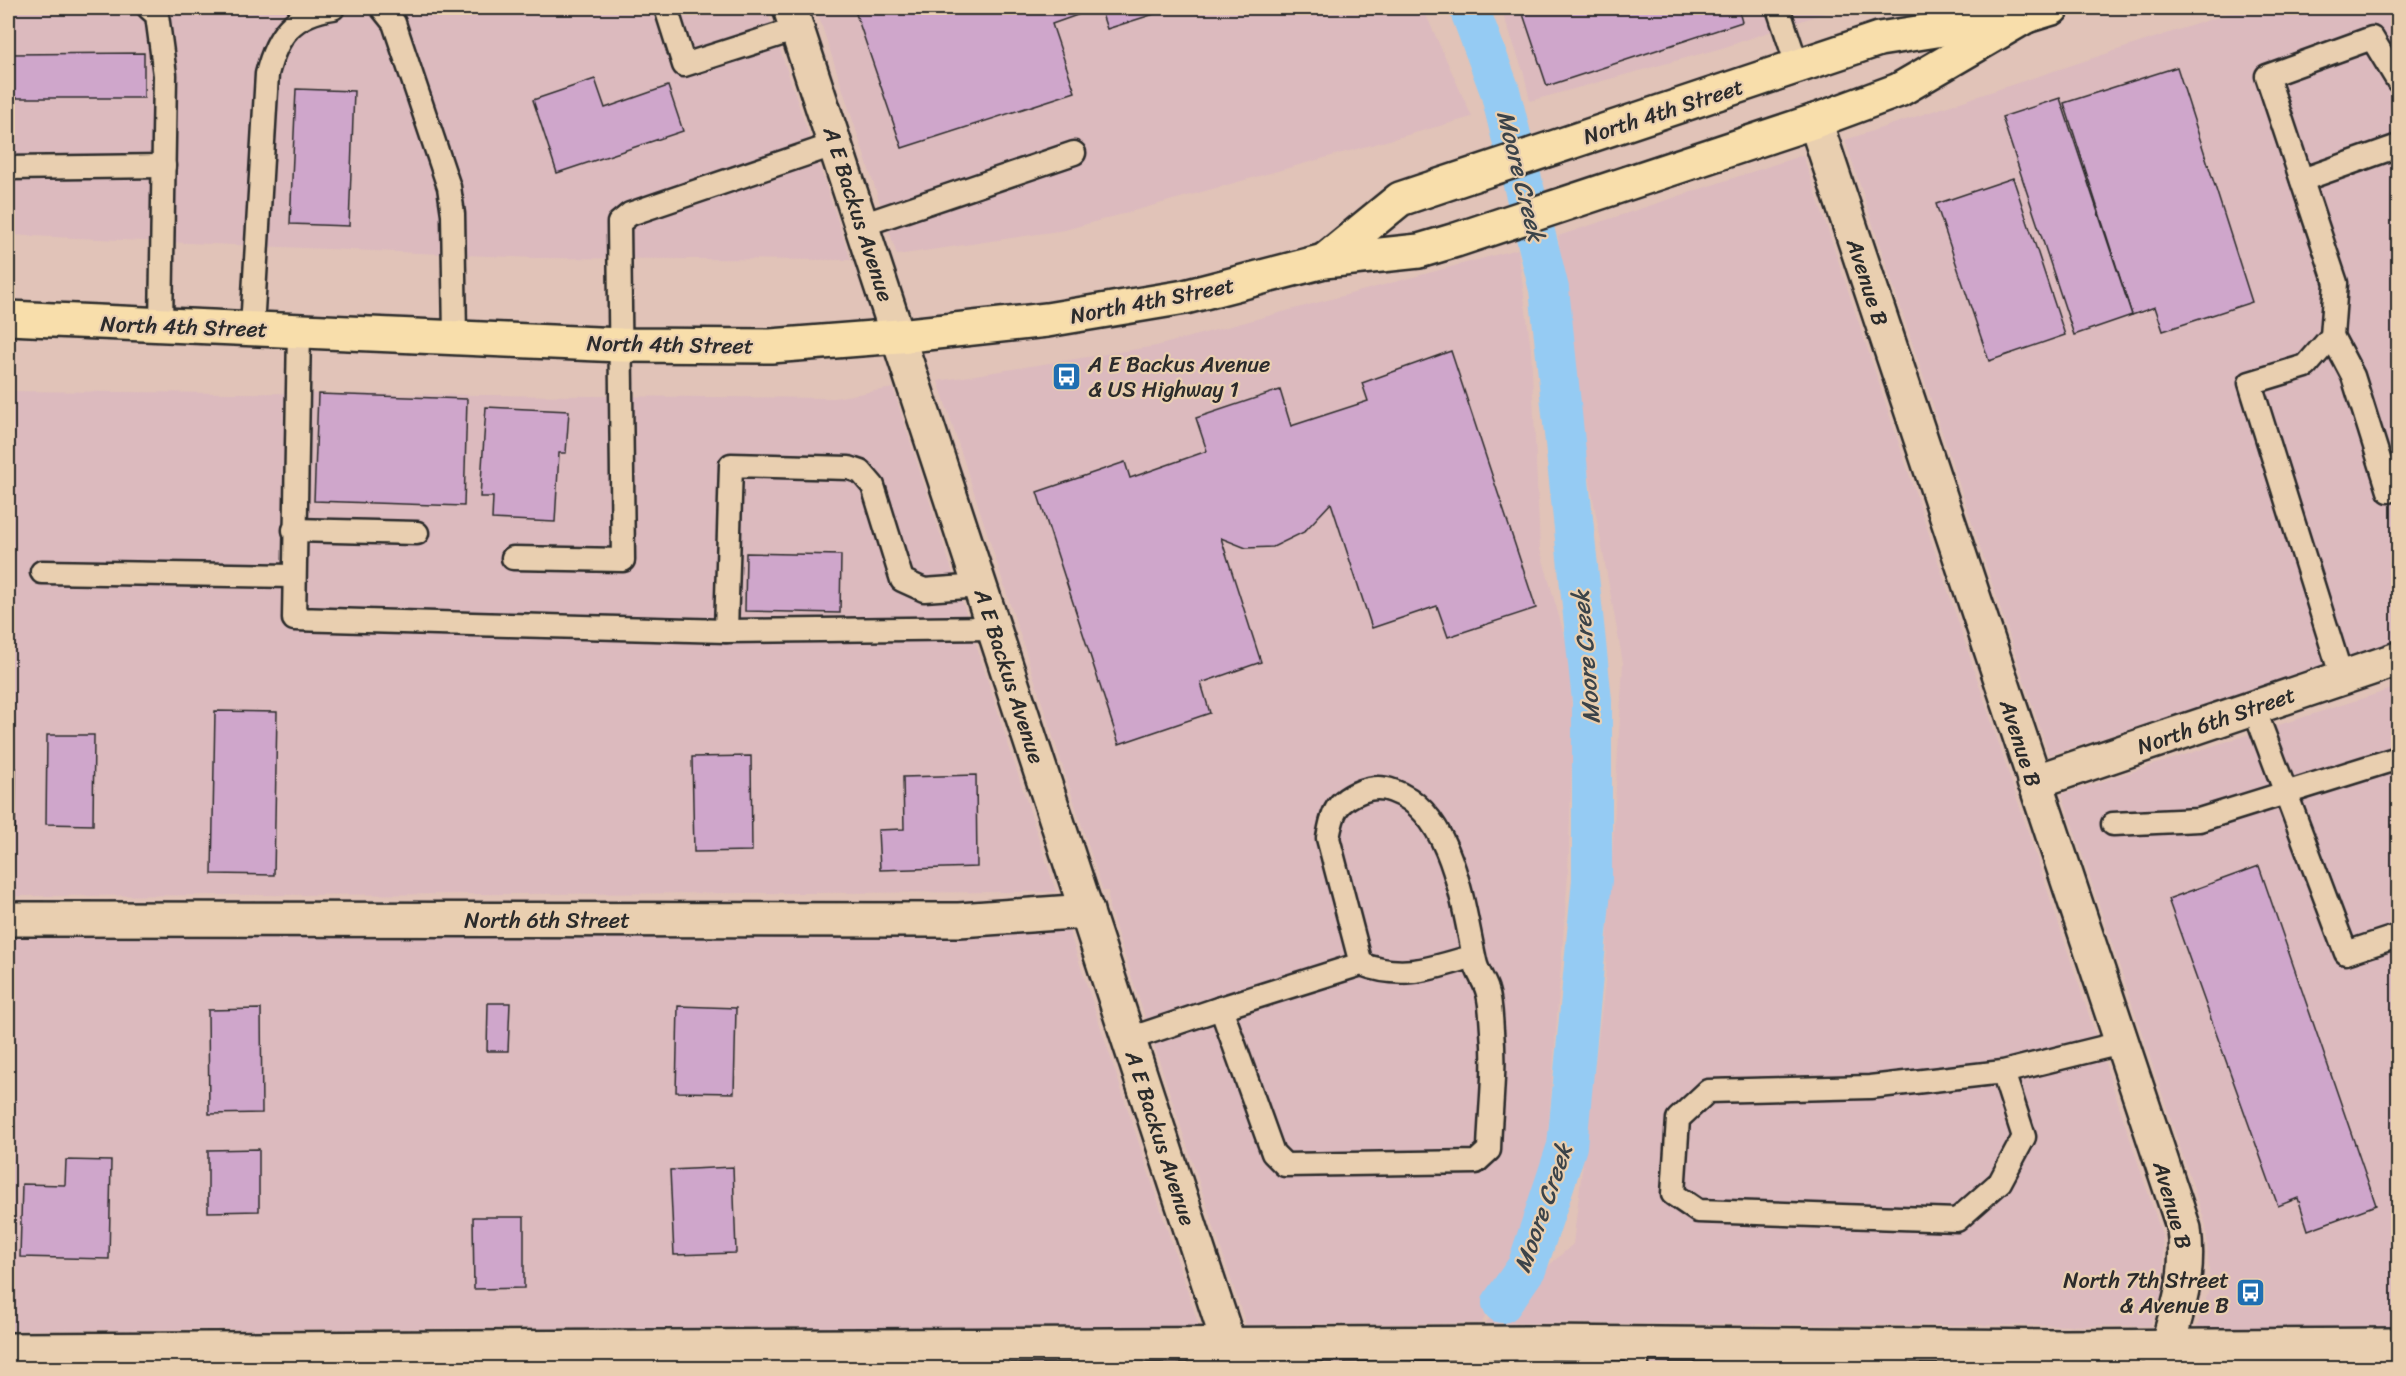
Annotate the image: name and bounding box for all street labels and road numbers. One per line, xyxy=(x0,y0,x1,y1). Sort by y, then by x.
street label: North 4th Street xyxy=(1578,67,1749,156)
street label: A E Backus Avenue xyxy=(811,120,905,307)
street label: Avenue B xyxy=(1835,232,1900,331)
street label: North 4th Street xyxy=(1066,265,1238,336)
street label: North 4th Street xyxy=(100,304,268,349)
street label: North 4th Street xyxy=(586,324,754,365)
street label: A E Backus Avenue xyxy=(962,582,1056,769)
street label: North 6th Street xyxy=(2132,675,2301,766)
street label: Avenue B xyxy=(1988,693,2053,792)
street label: North 6th Street xyxy=(464,901,630,940)
street label: A E Backus Avenue xyxy=(1113,1044,1207,1231)
street label: Avenue B xyxy=(2141,1156,2204,1254)

